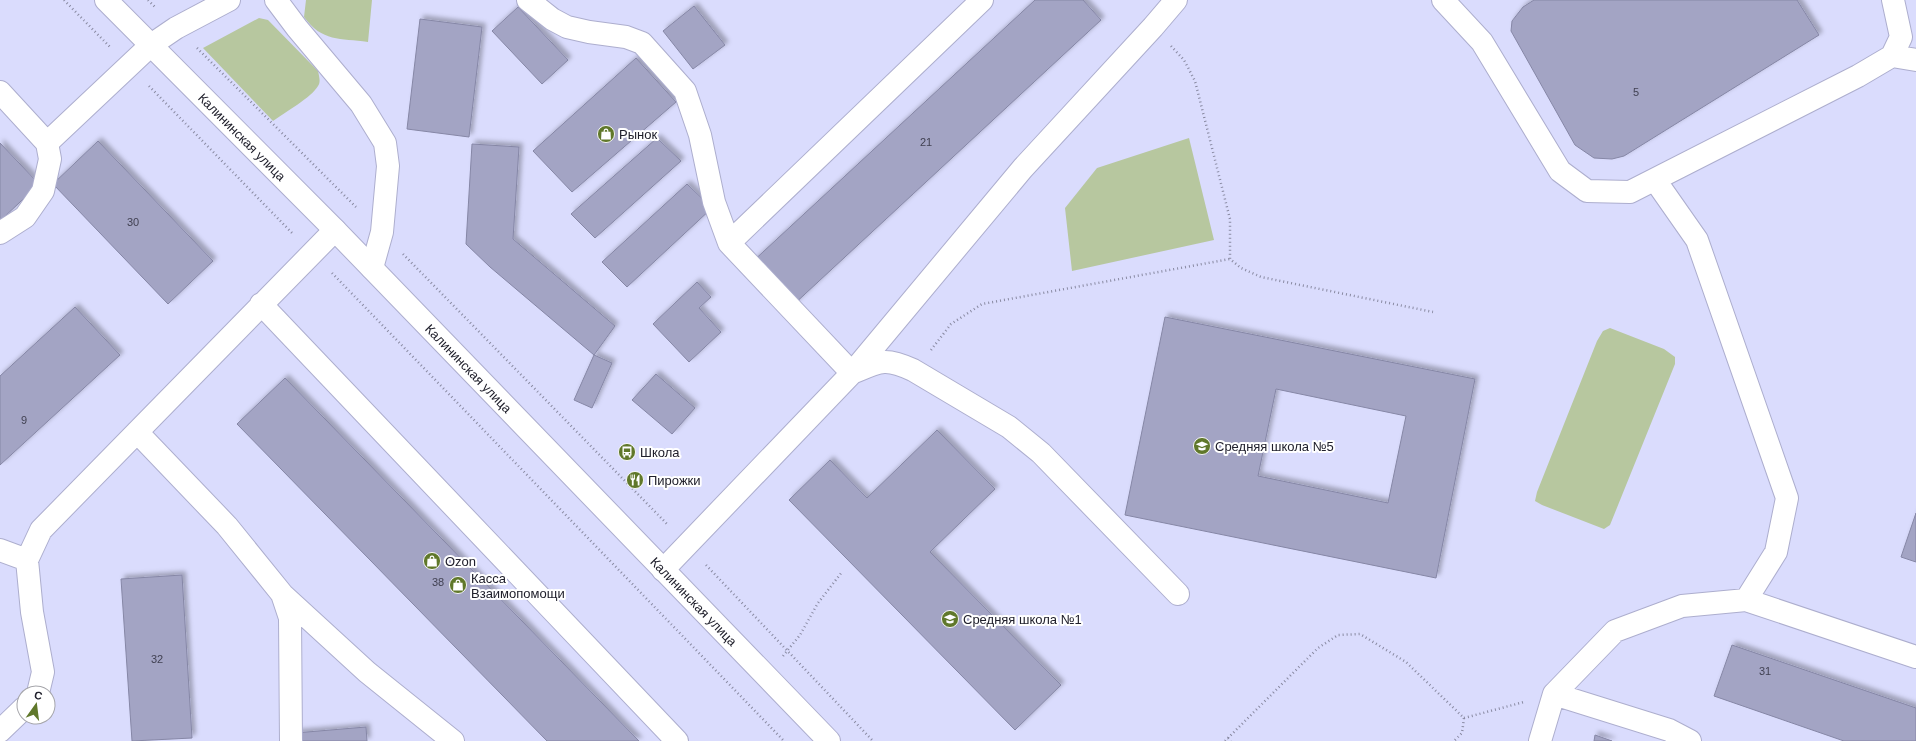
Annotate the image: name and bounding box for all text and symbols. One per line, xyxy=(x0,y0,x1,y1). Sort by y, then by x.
house number: 5 xyxy=(1633,86,1639,98)
street label: Калининская улица xyxy=(195,90,289,184)
shop icon: Рынок xyxy=(596,124,616,144)
place label: Рынок xyxy=(619,127,657,142)
house number: 21 xyxy=(920,136,932,148)
house number: 30 xyxy=(127,216,139,228)
street label: Калининская улица xyxy=(423,321,516,416)
house number: 9 xyxy=(21,414,27,426)
school or university icon: Средняя школа №5 xyxy=(1192,436,1212,456)
place label: Средняя школа №5 xyxy=(1215,439,1334,454)
bus stop icon: Школа xyxy=(617,442,637,462)
place label: Школа xyxy=(640,445,680,460)
restaurant icon: Пирожки xyxy=(625,470,645,490)
place label: Пирожки xyxy=(648,473,701,488)
shop icon: Ozon xyxy=(422,551,442,571)
place label: Ozon xyxy=(445,554,476,569)
street label: Калининская улица xyxy=(648,554,741,649)
place label: Касса Взаимопомощи xyxy=(471,571,565,601)
shop icon: Касса Взаимопомощи xyxy=(448,575,468,595)
house number: 38 xyxy=(432,576,444,588)
school or university icon: Средняя школа №1 xyxy=(940,609,960,629)
place label: Средняя школа №1 xyxy=(963,612,1082,627)
house number: 32 xyxy=(151,653,163,665)
house number: 31 xyxy=(1759,665,1771,677)
north arrow xyxy=(16,685,56,725)
text: С xyxy=(33,689,44,702)

